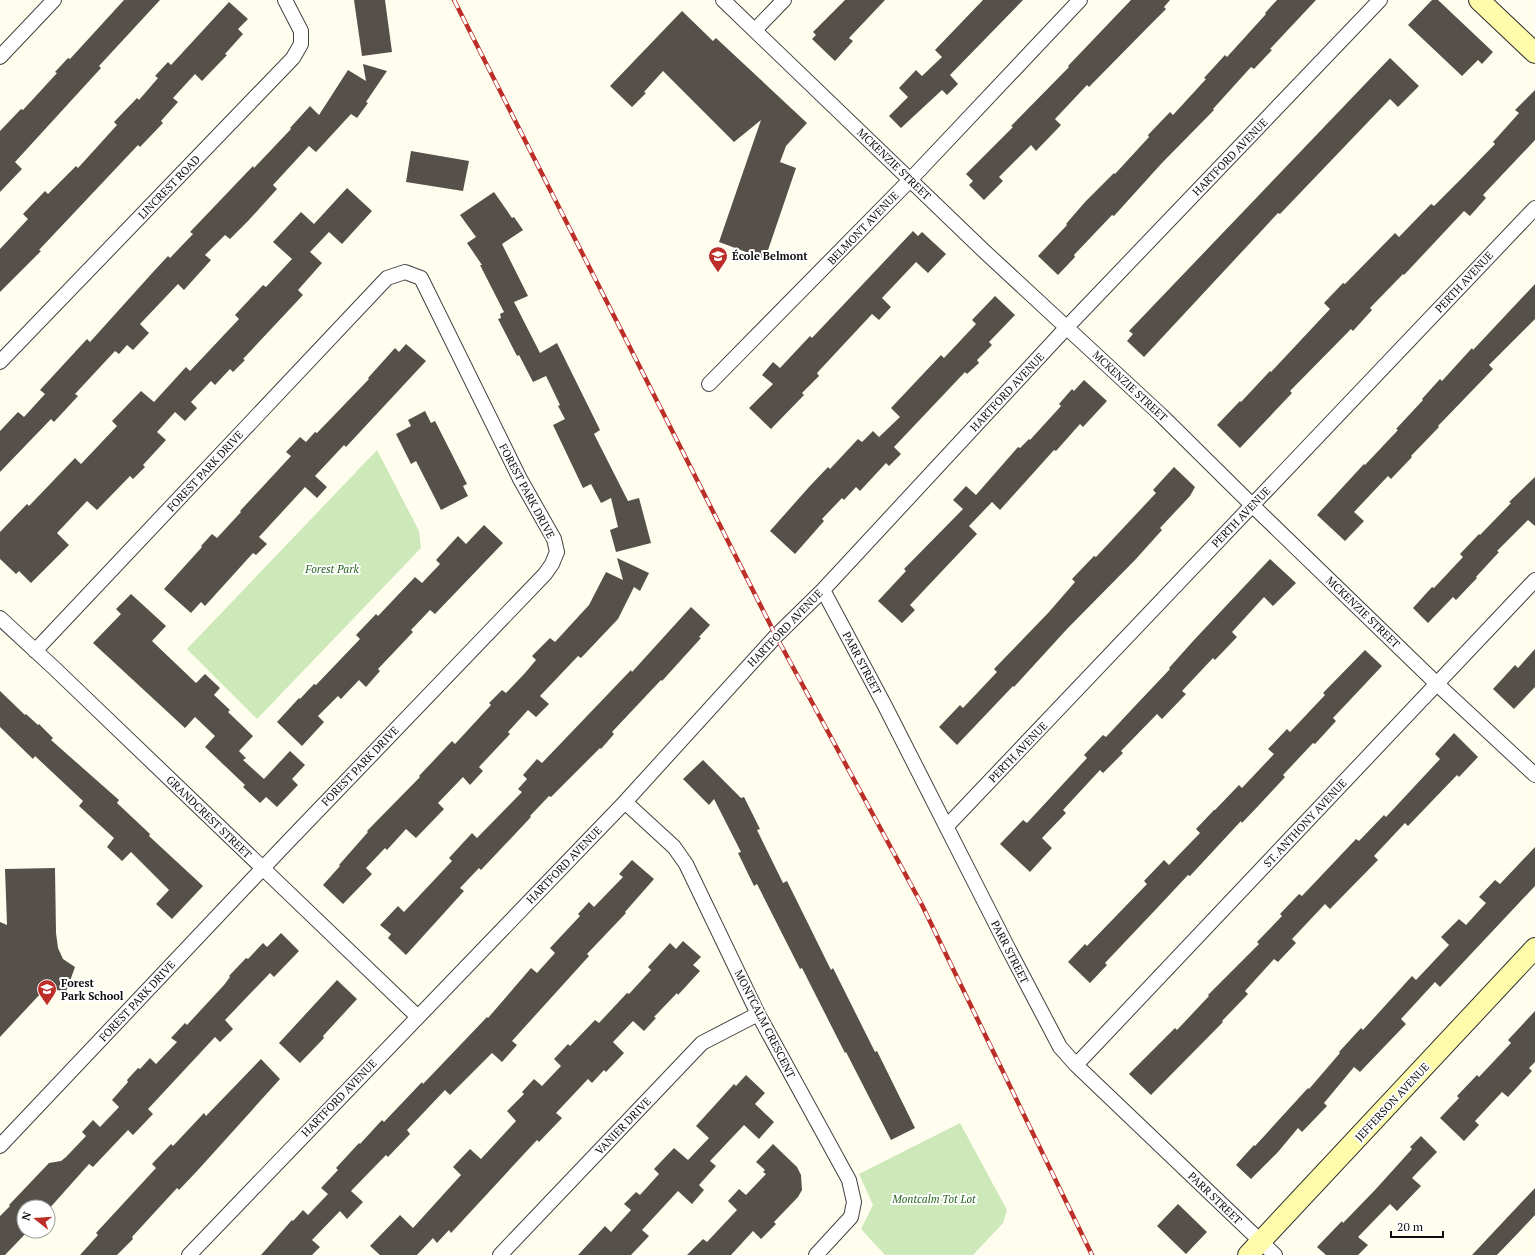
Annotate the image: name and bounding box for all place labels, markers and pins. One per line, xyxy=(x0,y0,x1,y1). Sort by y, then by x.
school or university icon: École Belmont xyxy=(707,245,729,273)
place label: École Belmont xyxy=(732,249,808,263)
place label: Forest Park School xyxy=(61,976,124,1003)
school or university icon: Forest Park School xyxy=(36,978,58,1006)

